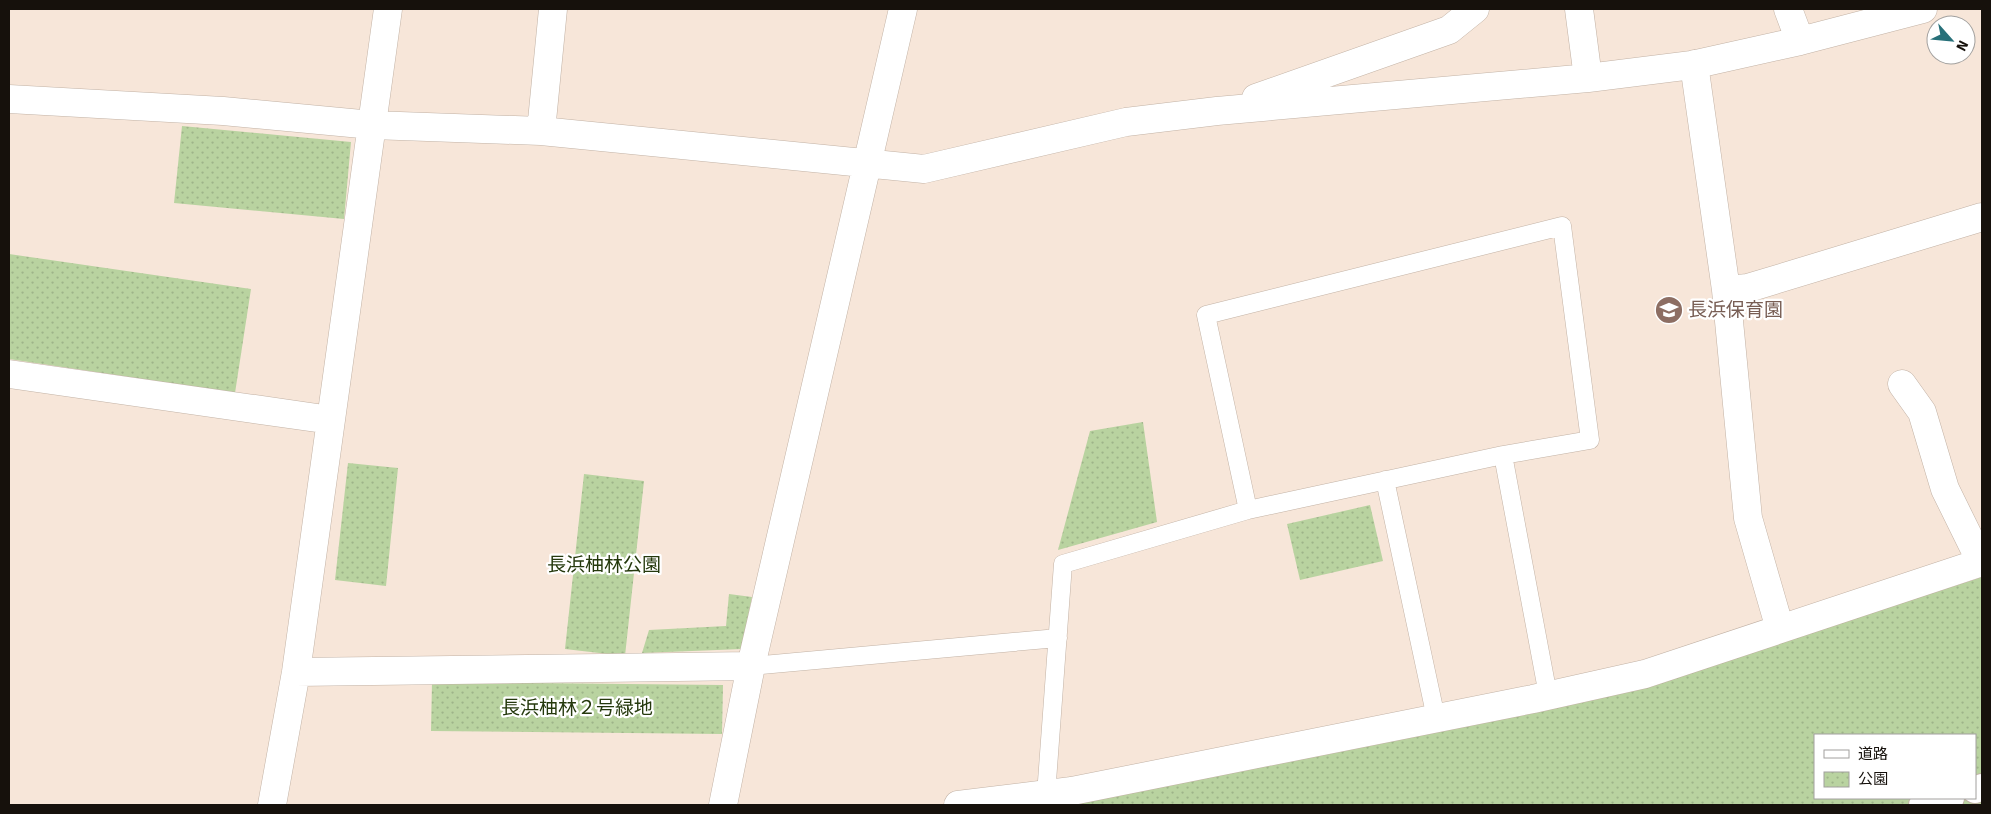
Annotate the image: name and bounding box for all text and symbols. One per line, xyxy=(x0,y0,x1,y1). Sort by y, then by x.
north arrow xyxy=(1926,15,1976,65)
text: N xyxy=(1952,37,1972,54)
school or university icon: 長浜保育園 xyxy=(1654,295,1684,325)
place label: 長浜保育園 xyxy=(1688,298,1783,322)
park label: 長浜柚林公園 xyxy=(547,553,661,577)
park label: 長浜柚林２号緑地 xyxy=(501,696,653,720)
legend xyxy=(1814,734,1976,799)
text: 道路 xyxy=(1858,745,1888,763)
text: 公園 xyxy=(1858,770,1888,788)

